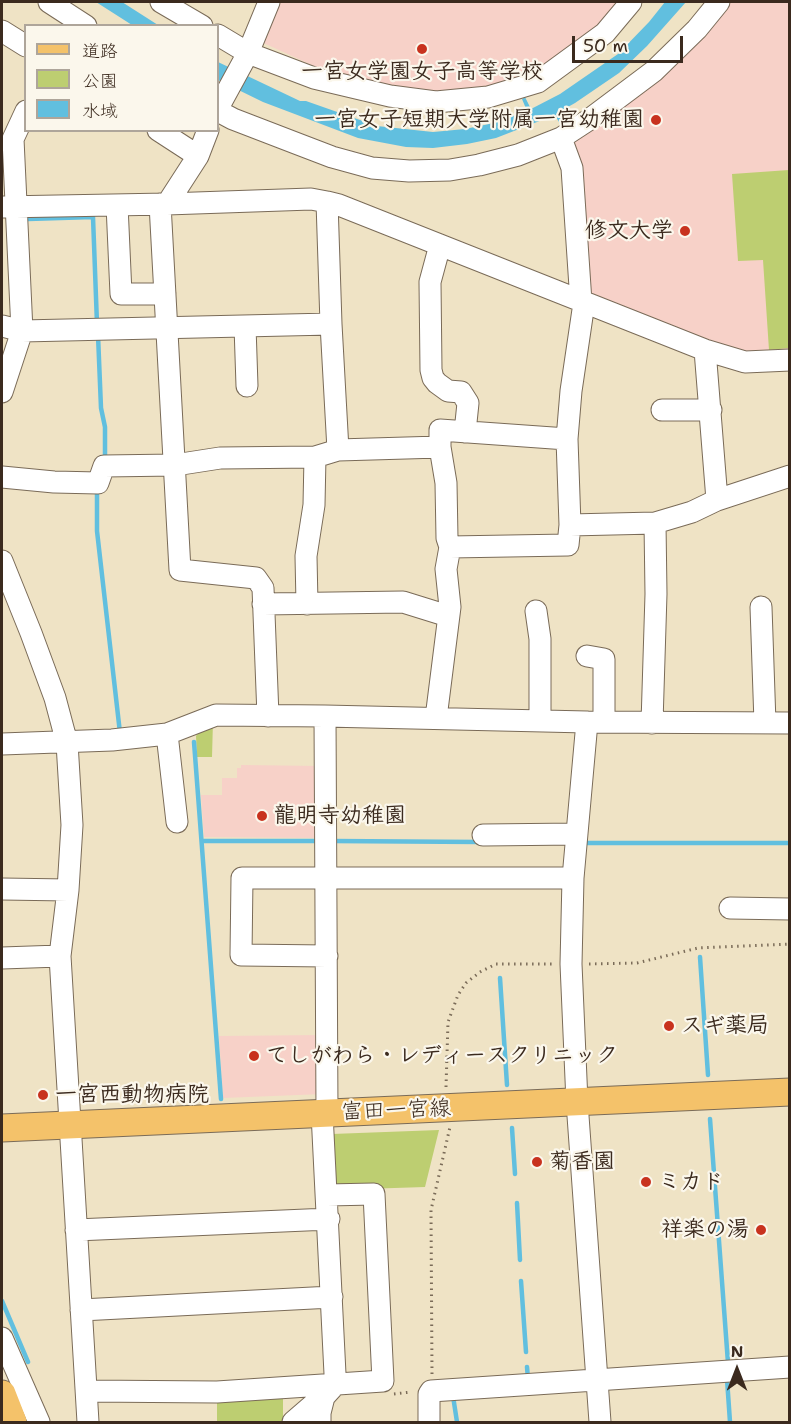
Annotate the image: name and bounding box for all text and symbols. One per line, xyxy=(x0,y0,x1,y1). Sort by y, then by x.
legend xyxy=(24,24,219,132)
scale bar xyxy=(575,24,686,62)
text: 50 m xyxy=(583,34,628,58)
text: 道路 xyxy=(82,39,118,63)
marker: 一宮女学園女子高等学校 xyxy=(415,42,429,56)
place label: 一宮女学園女子高等学校 xyxy=(301,59,543,85)
text: 公園 xyxy=(82,69,118,93)
text: 水域 xyxy=(82,99,118,123)
place label: 一宮女子短期大学附属一宮幼稚園 xyxy=(314,107,644,133)
marker: 一宮女子短期大学附属一宮幼稚園 xyxy=(649,113,663,127)
place label: 修文大学 xyxy=(585,218,673,244)
marker: 修文大学 xyxy=(678,224,692,238)
place label: 龍明寺幼稚園 xyxy=(274,803,406,829)
marker: 龍明寺幼稚園 xyxy=(255,809,269,823)
place label: スギ薬局 xyxy=(681,1013,769,1039)
marker: スギ薬局 xyxy=(662,1019,676,1033)
place label: てしがわら・レディースクリニック xyxy=(266,1043,618,1069)
marker: てしがわら・レディースクリニック xyxy=(247,1049,261,1063)
place label: 一宮西動物病院 xyxy=(55,1082,209,1108)
marker: 一宮西動物病院 xyxy=(36,1088,50,1102)
street label: 富田一宮線 xyxy=(341,1096,451,1126)
place label: 菊香園 xyxy=(549,1149,615,1175)
marker: 菊香園 xyxy=(530,1155,544,1169)
place label: ミカド xyxy=(658,1169,724,1195)
marker: ミカド xyxy=(639,1175,653,1189)
place label: 祥楽の湯 xyxy=(661,1217,749,1243)
marker: 祥楽の湯 xyxy=(754,1223,768,1237)
north arrow xyxy=(707,1340,767,1400)
text: N xyxy=(731,1341,743,1362)

